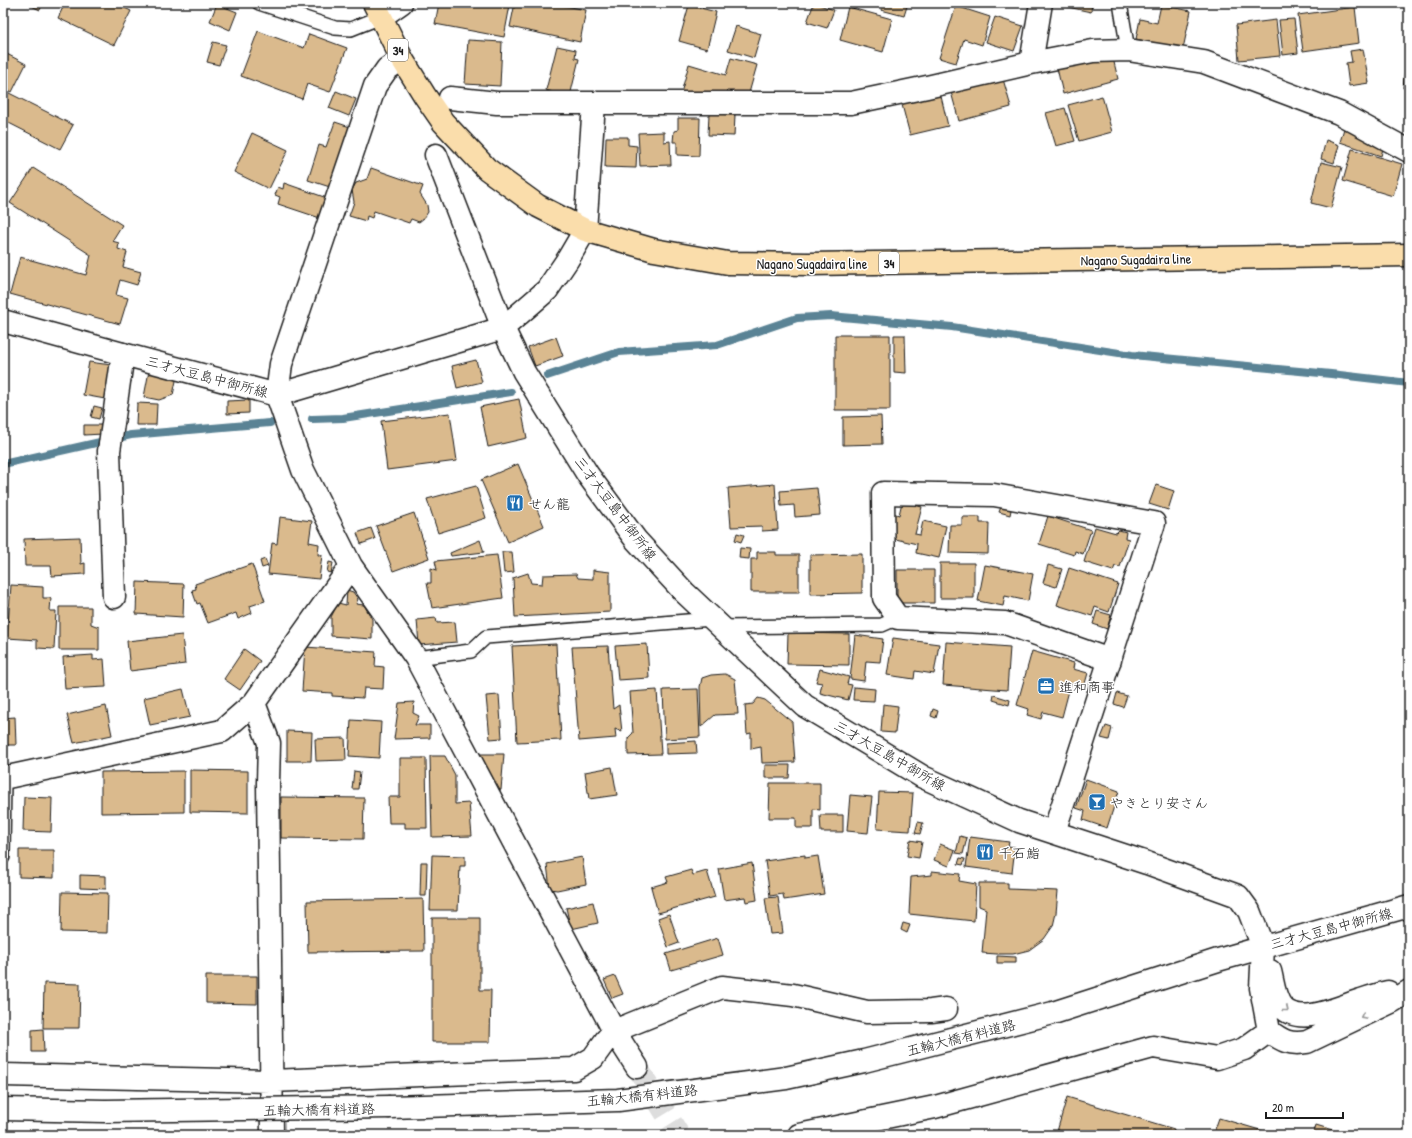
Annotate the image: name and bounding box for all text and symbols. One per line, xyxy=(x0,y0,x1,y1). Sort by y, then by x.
road number: 34 xyxy=(388,39,408,61)
street label: Nagano Sugadaira line xyxy=(1081,249,1192,270)
road number: 34 xyxy=(879,252,899,274)
street label: Nagano Sugadaira line xyxy=(757,254,868,274)
street label: 三才大豆島中御所線 xyxy=(144,351,270,401)
street label: 三才大豆島中御所線 xyxy=(570,452,662,564)
restaurant icon: せん龍 xyxy=(505,493,525,513)
place label: せん龍 xyxy=(528,494,570,513)
office icon: 進和商事 xyxy=(1036,676,1056,696)
place label: 進和商事 xyxy=(1059,677,1115,696)
street label: 三才大豆島中御所線 xyxy=(831,715,949,795)
bar icon: やきとり安さん xyxy=(1087,792,1107,812)
place label: やきとり安さん xyxy=(1110,793,1208,812)
restaurant icon: 千石鮨 xyxy=(975,842,995,862)
place label: 千石鮨 xyxy=(998,843,1040,862)
street label: 三才大豆島中御所線 xyxy=(1268,903,1394,953)
one-way arrow xyxy=(1281,1004,1289,1011)
one-way arrow xyxy=(1359,1011,1367,1019)
street label: 五輪大橋有料道路 xyxy=(904,1014,1018,1060)
street label: 五輪大橋有料道路 xyxy=(585,1080,699,1110)
scale bar xyxy=(1266,1094,1343,1120)
street label: 五輪大橋有料道路 xyxy=(263,1099,375,1119)
text: 20 m xyxy=(1272,1099,1294,1116)

